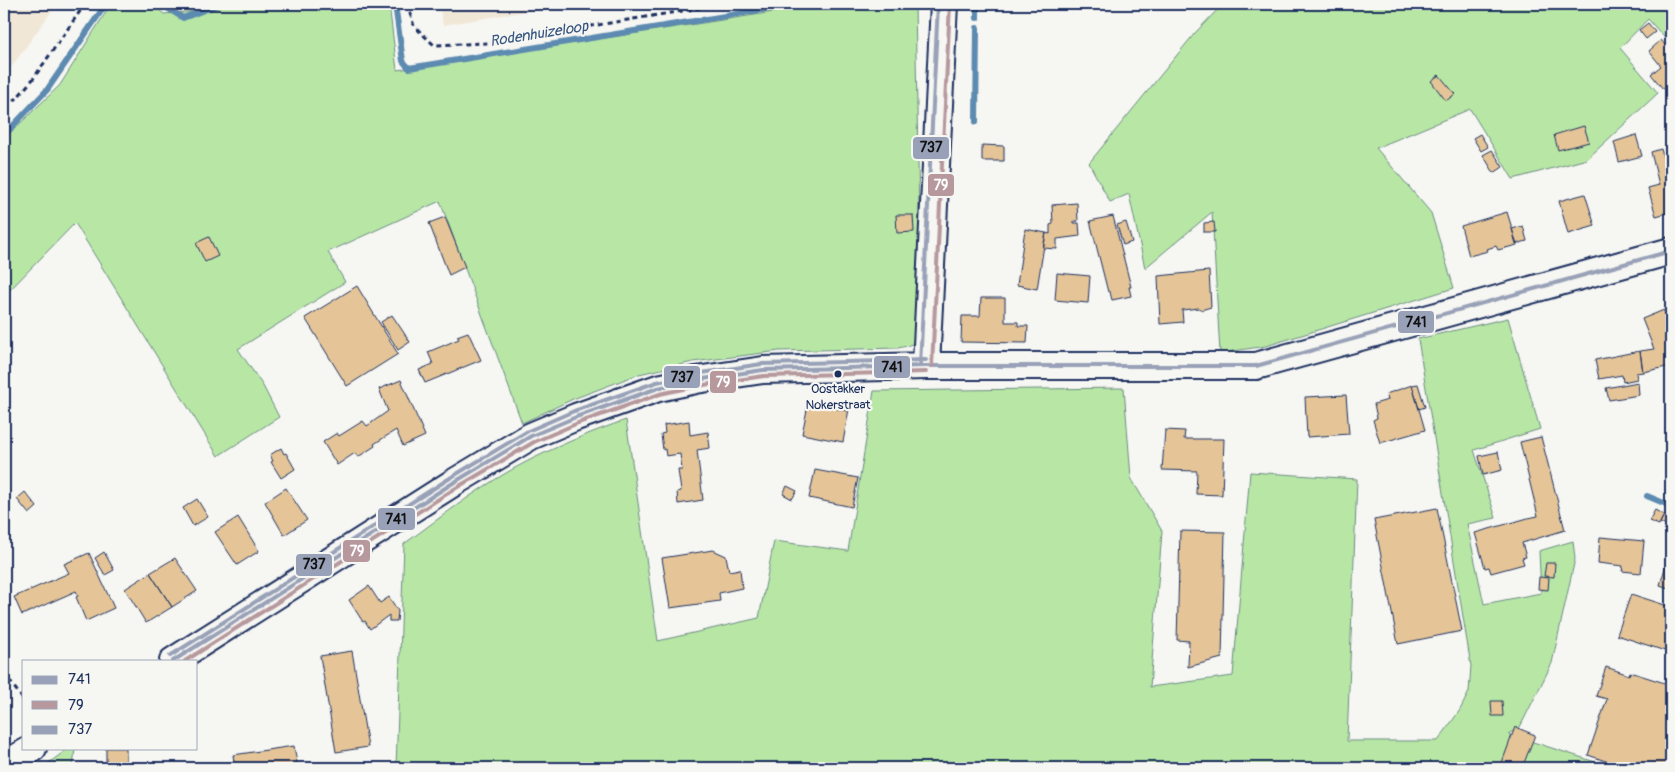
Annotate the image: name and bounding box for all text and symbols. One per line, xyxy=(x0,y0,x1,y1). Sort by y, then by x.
water label: Rodenhuizeloop xyxy=(489,17,590,51)
line badge: 737 xyxy=(912,136,950,160)
text: 737 xyxy=(920,139,943,156)
line badge: 79 xyxy=(927,173,955,197)
text: 79 xyxy=(934,177,948,194)
line badge: 741 xyxy=(1397,310,1435,334)
text: 741 xyxy=(1406,314,1427,331)
line badge: 741 xyxy=(873,355,911,379)
text: 741 xyxy=(882,359,903,376)
line badge: 737 xyxy=(663,365,701,389)
text: 737 xyxy=(671,369,694,386)
marker: Oostakker Nokerstraat xyxy=(833,369,843,379)
line badge: 79 xyxy=(709,370,737,394)
text: 79 xyxy=(716,374,730,391)
place label: Oostakker Nokerstraat xyxy=(806,381,871,413)
line badge: 741 xyxy=(377,507,416,531)
text: 741 xyxy=(386,511,407,528)
line badge: 79 xyxy=(342,539,371,563)
text: 79 xyxy=(350,543,364,560)
line badge: 737 xyxy=(295,553,333,577)
text: 737 xyxy=(303,556,326,573)
legend xyxy=(22,660,198,750)
text: 741 xyxy=(68,670,91,689)
text: 79 xyxy=(68,696,84,715)
text: 737 xyxy=(68,720,92,739)

